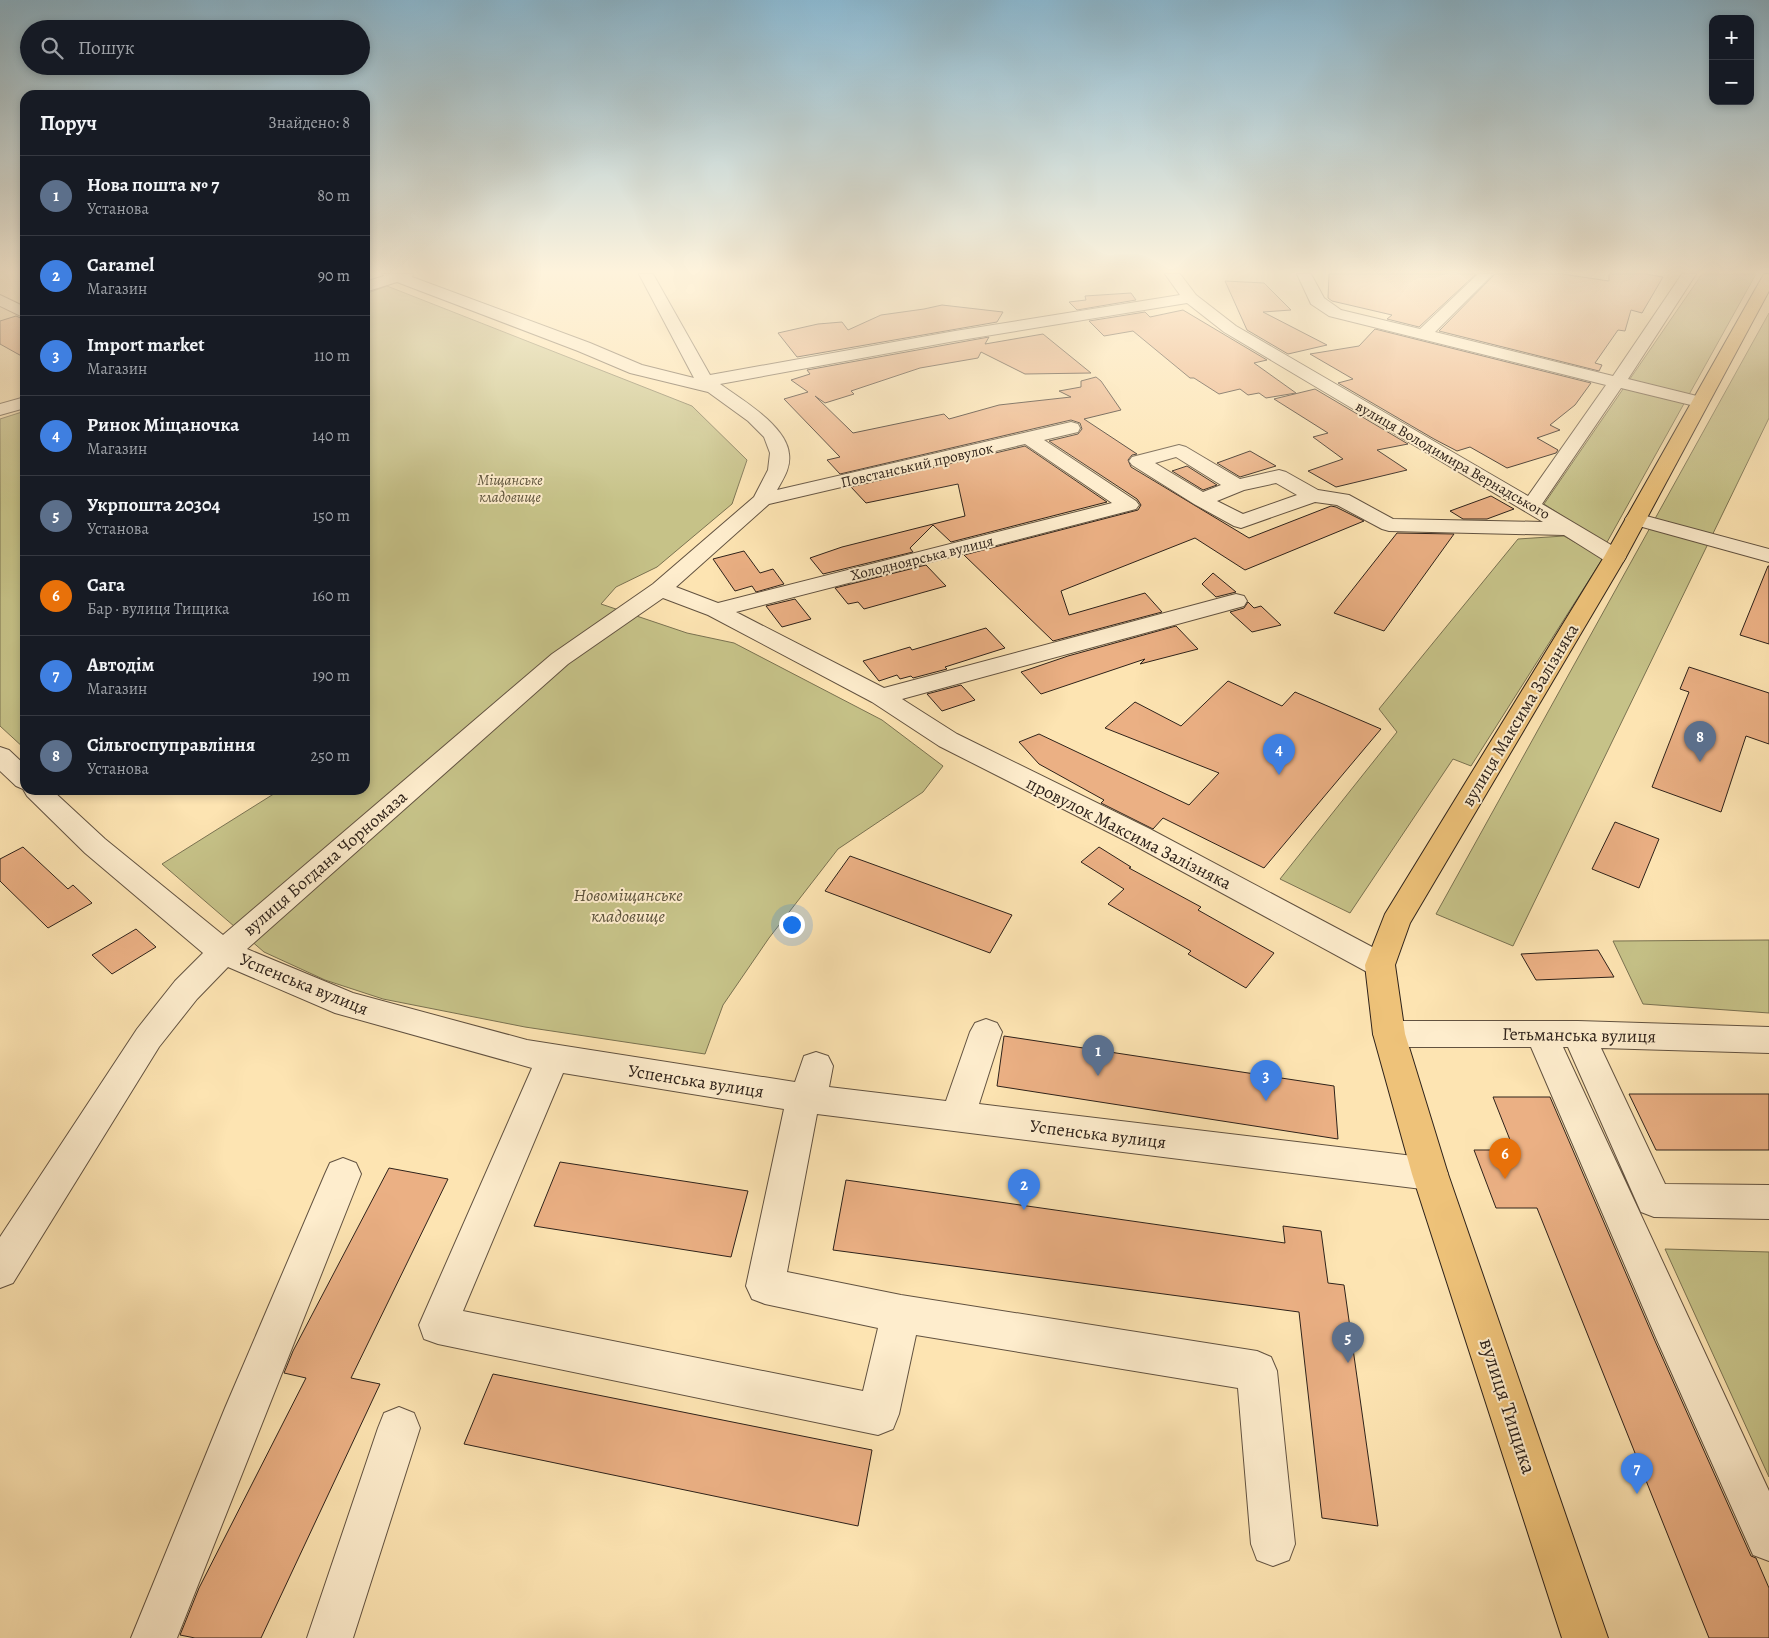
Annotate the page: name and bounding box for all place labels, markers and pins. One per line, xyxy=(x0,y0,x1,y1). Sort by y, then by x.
pin: 8 xyxy=(1684,721,1716,762)
pin: 4 xyxy=(1263,734,1295,775)
pin: 1 xyxy=(1082,1035,1114,1076)
pin: 3 xyxy=(1250,1060,1282,1101)
pin: 6 xyxy=(1489,1138,1521,1179)
pin: 2 xyxy=(1008,1169,1040,1210)
pin: 5 xyxy=(1332,1322,1364,1363)
pin: 7 xyxy=(1621,1453,1653,1494)

